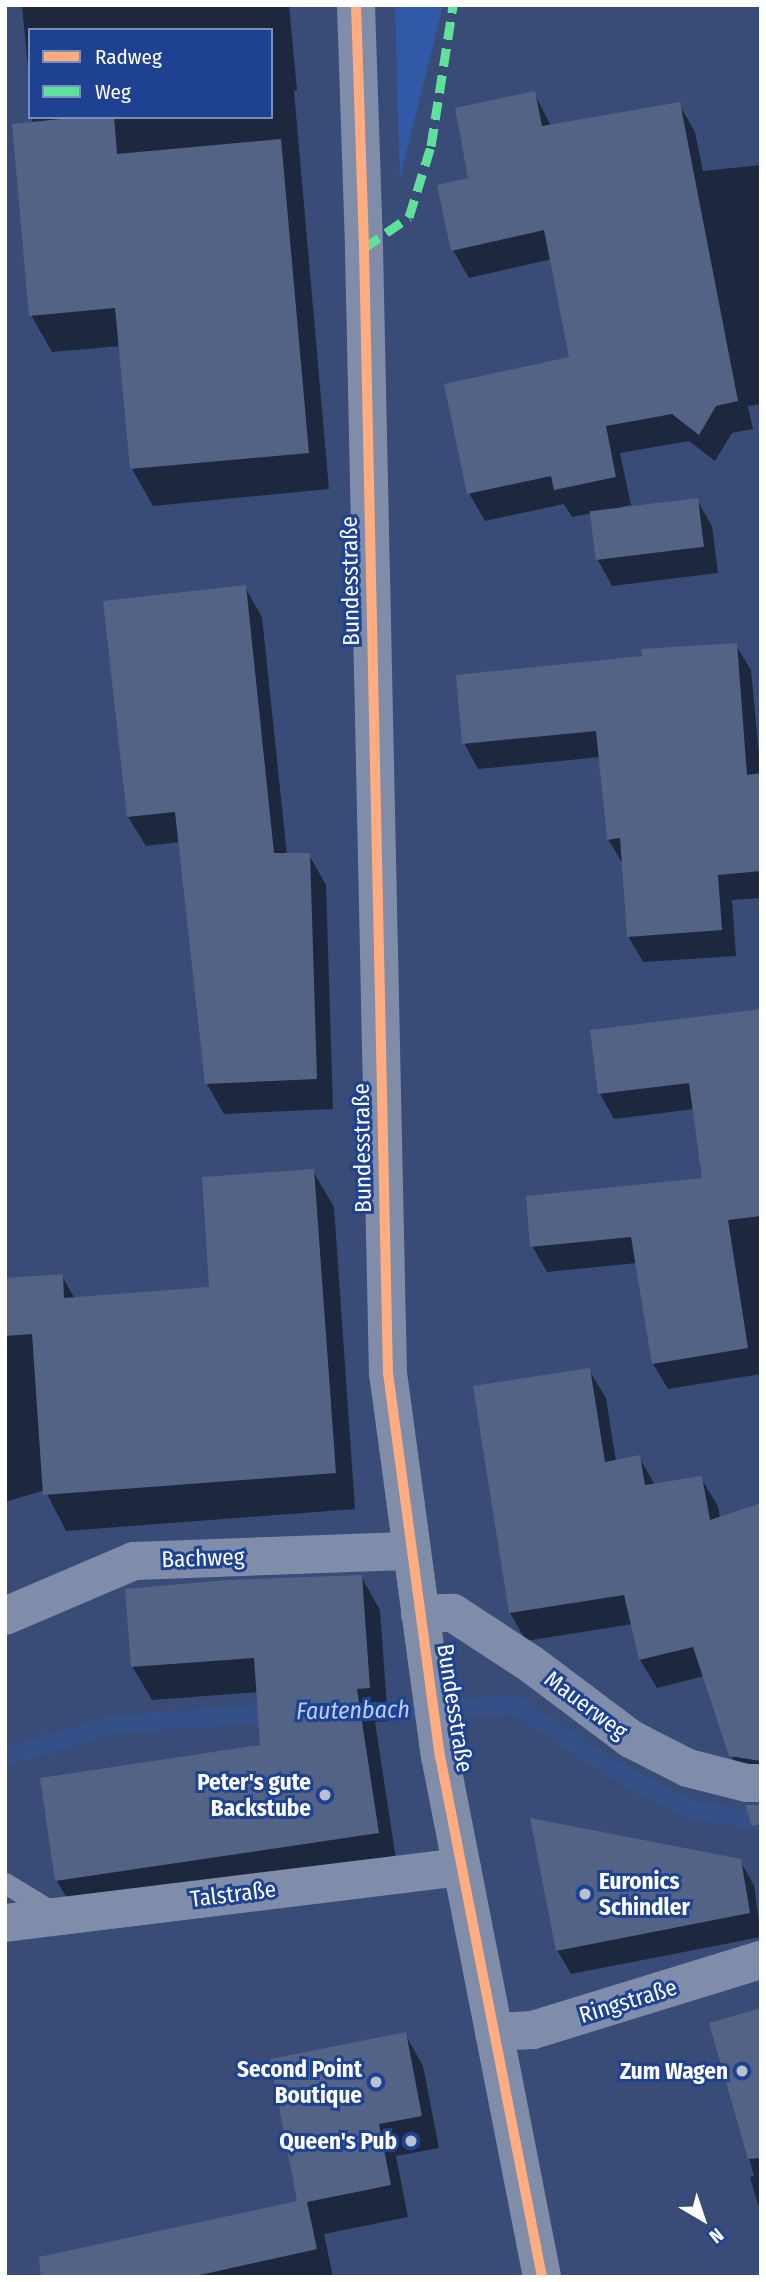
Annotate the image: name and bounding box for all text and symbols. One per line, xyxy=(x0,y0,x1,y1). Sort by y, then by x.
legend xyxy=(28,28,273,119)
text: Radweg xyxy=(95,44,162,70)
text: Weg xyxy=(95,79,131,105)
street label: Bundesstraße xyxy=(335,516,365,646)
street label: Bundesstraße xyxy=(347,1083,377,1213)
street label: Bachweg xyxy=(161,1543,245,1573)
street label: Bundesstraße xyxy=(431,1642,479,1774)
street label: Mauerweg xyxy=(539,1665,633,1745)
water label: Fautenbach xyxy=(296,1696,410,1726)
place label: Peter's gute Backstube xyxy=(197,1768,311,1822)
marker: Peter's gute Backstube xyxy=(317,1787,333,1803)
place label: Euronics Schindler xyxy=(599,1867,690,1921)
street label: Talstraße xyxy=(189,1875,277,1913)
marker: Euronics Schindler xyxy=(577,1886,593,1902)
street label: Ringstraße xyxy=(576,1973,680,2029)
place label: Second Point Boutique xyxy=(237,2055,362,2109)
place label: Zum Wagen xyxy=(620,2057,728,2085)
marker: Zum Wagen xyxy=(734,2063,750,2079)
marker: Second Point Boutique xyxy=(368,2074,384,2090)
place label: Queen's Pub xyxy=(279,2127,397,2155)
marker: Queen's Pub xyxy=(403,2133,419,2149)
north arrow xyxy=(668,2184,738,2254)
text: N xyxy=(705,2223,728,2248)

